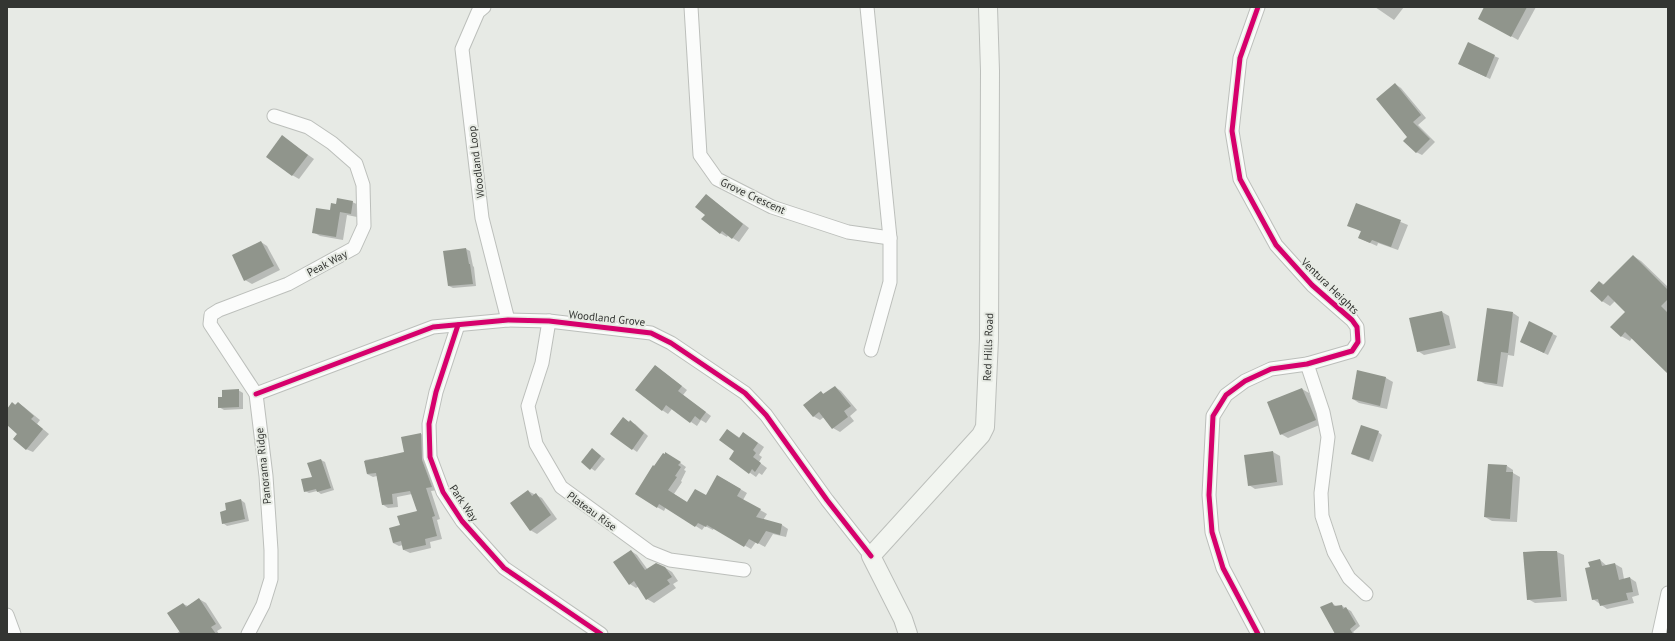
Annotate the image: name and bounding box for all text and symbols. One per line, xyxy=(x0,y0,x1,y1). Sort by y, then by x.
street label: Woodland Loop xyxy=(465,125,487,199)
street label: Grove Crescent xyxy=(718,175,788,217)
street label: Peak Way xyxy=(304,246,350,279)
street label: Ventura Heights xyxy=(1297,254,1362,317)
street label: Woodland Grove xyxy=(568,307,646,329)
street label: Red Hills Road xyxy=(980,313,996,381)
street label: Panorama Ridge xyxy=(252,427,274,505)
street label: Park Way xyxy=(446,482,482,525)
street label: Plateau Rise xyxy=(564,488,620,534)

